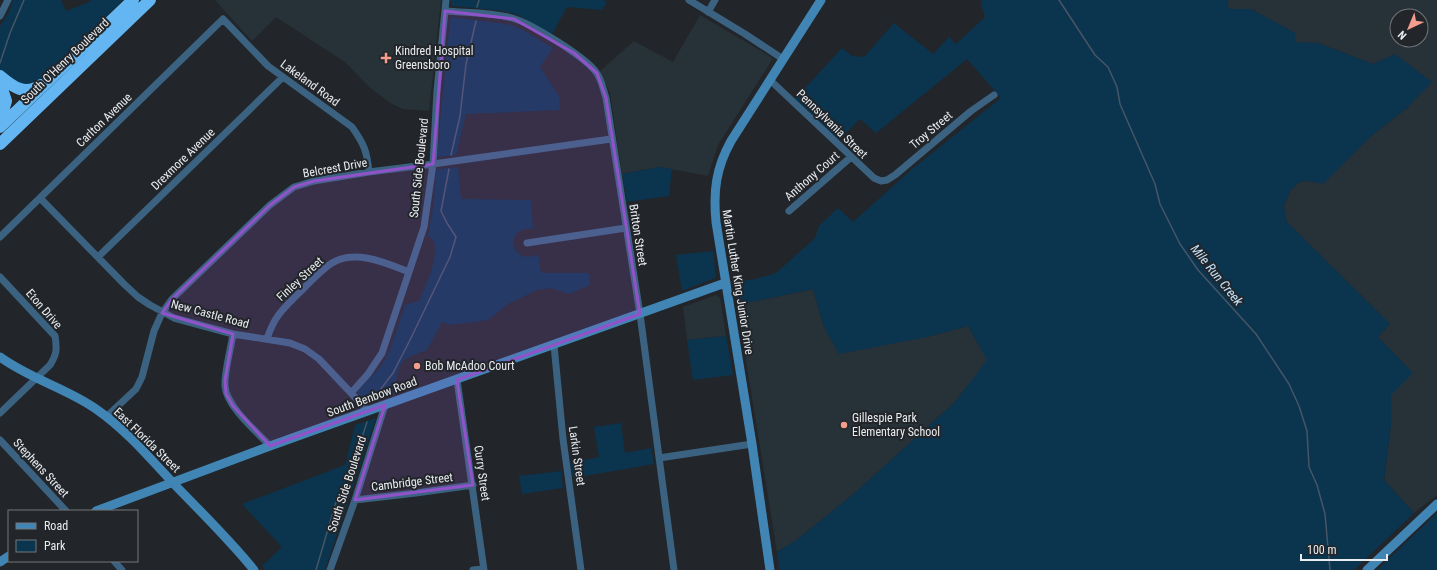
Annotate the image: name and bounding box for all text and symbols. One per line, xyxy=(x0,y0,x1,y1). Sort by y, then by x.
north arrow xyxy=(1389,8,1429,48)
street label: South O'Henry Boulevard xyxy=(18,15,112,107)
text: N xyxy=(1395,28,1409,42)
place label: Kindred Hospital Greensboro xyxy=(395,44,474,72)
marker: Kindred Hospital Greensboro xyxy=(380,52,392,64)
street label: Lakeland Road xyxy=(278,57,342,109)
street label: Pennsylvania Street xyxy=(794,87,871,162)
street label: Carlton Avenue xyxy=(73,90,135,150)
street label: Troy Street xyxy=(907,108,955,152)
street label: South Side Boulevard xyxy=(407,117,431,219)
street label: Drexmore Avenue xyxy=(148,125,218,193)
street label: Anthony Court xyxy=(782,148,843,204)
street label: Belcrest Drive xyxy=(302,155,369,181)
street label: Britton Street xyxy=(626,203,650,267)
street label: Martin Luther King Junior Drive xyxy=(720,209,756,356)
water label: Mile Run Creek xyxy=(1188,241,1246,309)
street label: Finley Street xyxy=(274,254,326,304)
street label: Eton Drive xyxy=(23,286,65,332)
street label: New Castle Road xyxy=(169,297,251,331)
place label: Bob McAdoo Court xyxy=(425,359,515,373)
marker: Bob McAdoo Court xyxy=(412,361,422,371)
street label: South Benbow Road xyxy=(325,374,419,420)
street label: East Florida Street xyxy=(111,405,183,476)
place label: Gillespie Park Elementary School xyxy=(852,411,940,439)
marker: Gillespie Park Elementary School xyxy=(839,420,849,430)
street label: Larkin Street xyxy=(566,425,588,487)
street label: South Side Boulevard xyxy=(325,434,369,534)
street label: Stephens Street xyxy=(10,436,72,500)
street label: Curry Street xyxy=(471,444,493,502)
street label: Cambridge Street xyxy=(370,470,454,494)
legend xyxy=(8,510,138,562)
text: Road xyxy=(44,519,68,533)
scale bar xyxy=(1301,536,1387,562)
text: Park xyxy=(44,539,66,553)
text: 100 m xyxy=(1307,543,1337,557)

